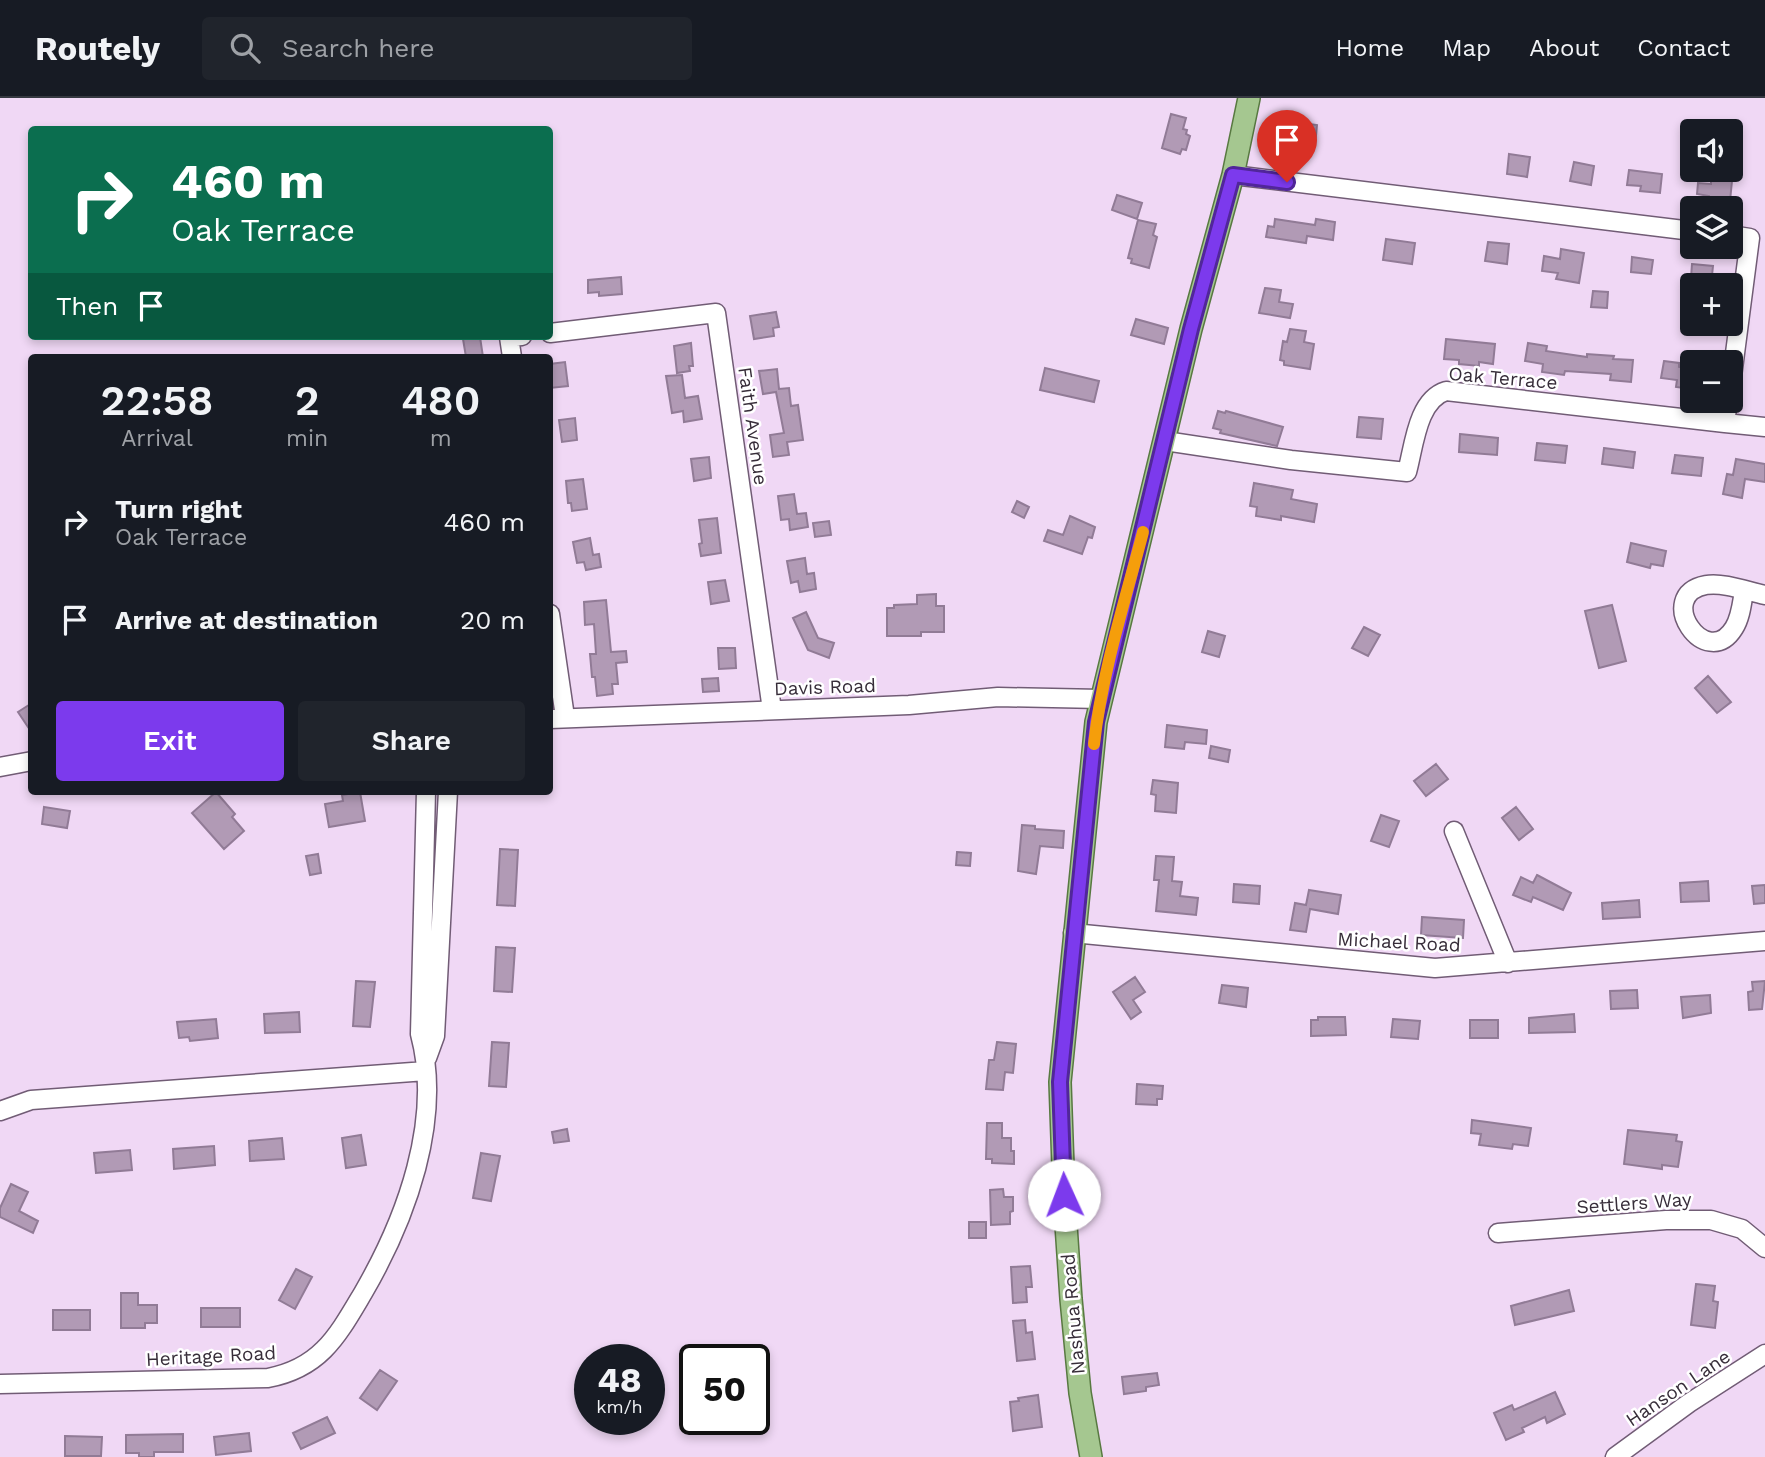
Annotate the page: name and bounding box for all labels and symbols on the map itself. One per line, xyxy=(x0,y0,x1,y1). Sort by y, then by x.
pin xyxy=(1257,110,1317,182)
street label: Oak Terrace xyxy=(1448,362,1558,394)
street label: Faith Avenue xyxy=(733,365,773,487)
street label: Davis Road xyxy=(774,674,876,700)
street label: Michael Road xyxy=(1337,927,1461,957)
position arrow xyxy=(1027,1158,1101,1232)
street label: Settlers Way xyxy=(1576,1187,1692,1218)
street label: Nashua Road xyxy=(1056,1253,1090,1375)
street label: Heritage Road xyxy=(145,1341,277,1371)
speed limit sign: 50 xyxy=(679,1344,770,1435)
street label: Hanson Lane xyxy=(1621,1345,1735,1431)

